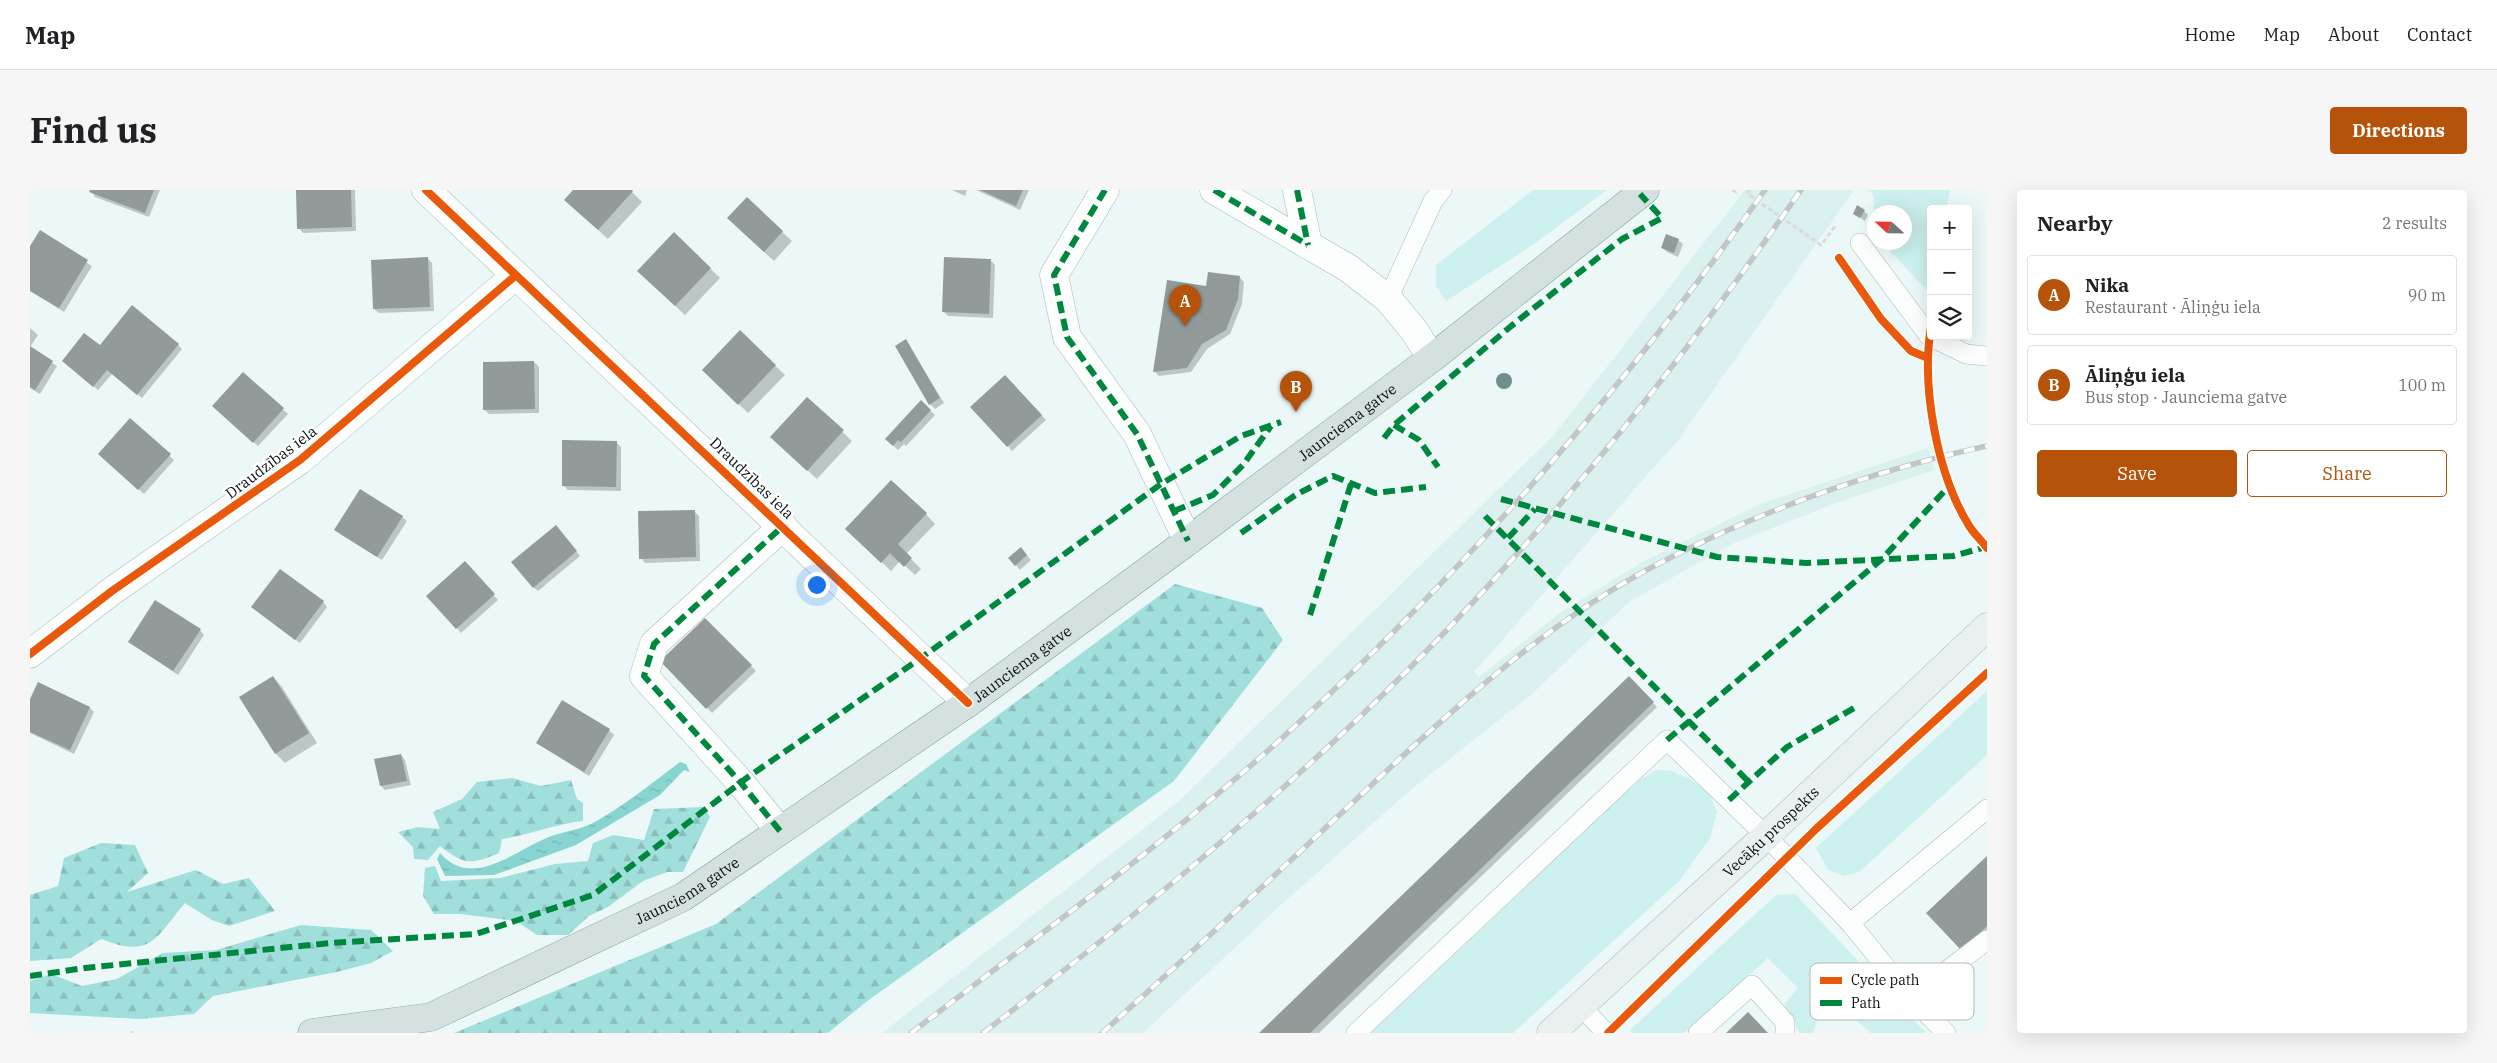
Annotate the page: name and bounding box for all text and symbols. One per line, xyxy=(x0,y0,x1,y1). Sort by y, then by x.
text: Map xyxy=(25,19,75,51)
text: Home xyxy=(2184,23,2236,46)
text: Map xyxy=(2264,23,2300,46)
text: About xyxy=(2328,23,2379,46)
text: Contact xyxy=(2407,23,2472,46)
text: Find us xyxy=(30,107,157,153)
button: Directions xyxy=(2330,107,2467,154)
north arrow xyxy=(1867,205,1912,250)
map controls xyxy=(1927,205,1972,340)
button: + xyxy=(1927,205,1972,250)
text: Nearby xyxy=(2037,209,2113,237)
text: 2 results xyxy=(2382,213,2447,233)
button: − xyxy=(1927,250,1972,295)
text: Nika xyxy=(2085,273,2129,297)
pin: A xyxy=(1169,285,1201,326)
text: A xyxy=(2048,285,2060,305)
text: 90 m xyxy=(2408,285,2446,305)
button: layers xyxy=(1927,295,1972,340)
text: Restaurant · Āliņģu iela xyxy=(2085,297,2261,317)
text: Āliņģu iela xyxy=(2085,363,2185,387)
pin: B xyxy=(1280,371,1312,412)
text: B xyxy=(2048,375,2060,395)
text: 100 m xyxy=(2398,375,2446,395)
street label: Jaunciema gatve xyxy=(1294,379,1400,465)
text: Bus stop · Jaunciema gatve xyxy=(2085,387,2287,407)
street label: Draudzības iela xyxy=(221,421,321,503)
street label: Draudzības iela xyxy=(706,433,798,523)
button: Save xyxy=(2037,450,2237,497)
button: Share xyxy=(2247,450,2447,497)
your location xyxy=(804,572,830,598)
street label: Jaunciema gatve xyxy=(969,621,1075,706)
street label: Vecāķu prospekts xyxy=(1718,782,1823,881)
street label: Jaunciema gatve xyxy=(632,852,743,928)
legend xyxy=(1810,963,1974,1020)
text: Cycle path xyxy=(1851,971,1920,989)
text: Path xyxy=(1851,994,1881,1012)

